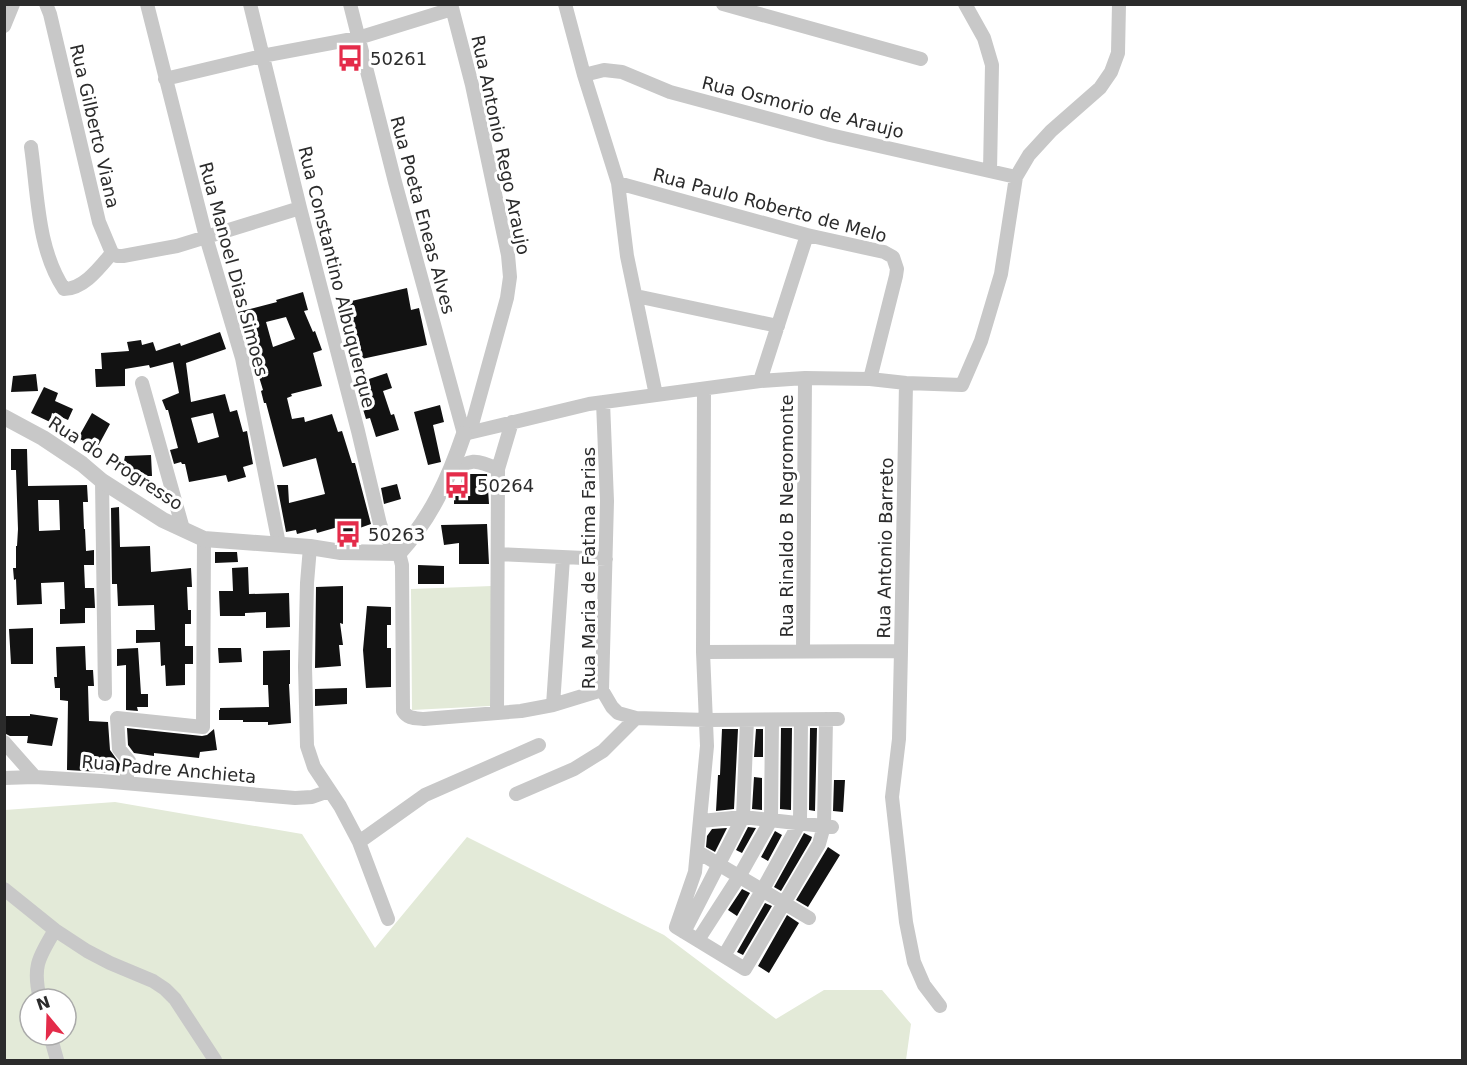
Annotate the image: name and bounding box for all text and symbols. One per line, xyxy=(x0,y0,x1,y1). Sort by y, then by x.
street label: Rua Antonio Rego Araujo xyxy=(467,33,535,257)
street label: Rua Gilberto Viana xyxy=(66,42,124,210)
bus stop icon: 50261 xyxy=(335,43,365,73)
place label: 50261 xyxy=(370,48,427,69)
street label: Rua Osmorio de Araujo xyxy=(700,72,906,142)
street label: Rua Poeta Eneas Alves xyxy=(386,114,460,316)
street label: Rua Constantino Albuquerque xyxy=(294,144,380,410)
street label: Rua Manoel Dias Simoes xyxy=(195,160,273,378)
street label: Rua Paulo Roberto de Melo xyxy=(651,164,889,246)
street label: Rua Rinaldo B Negromonte xyxy=(776,394,797,638)
street label: Rua do Progresso xyxy=(45,412,187,514)
street label: Rua Maria de Fatima Farias xyxy=(578,447,599,689)
street label: Rua Antonio Barreto xyxy=(873,457,897,639)
bus stop icon: 50264 xyxy=(442,470,472,500)
place label: 50264 xyxy=(477,475,534,496)
bus stop icon: 50263 xyxy=(333,519,363,549)
place label: 50263 xyxy=(368,524,425,545)
street label: Rua Padre Anchieta xyxy=(81,751,257,787)
north arrow xyxy=(18,987,78,1047)
text: N xyxy=(34,992,53,1014)

